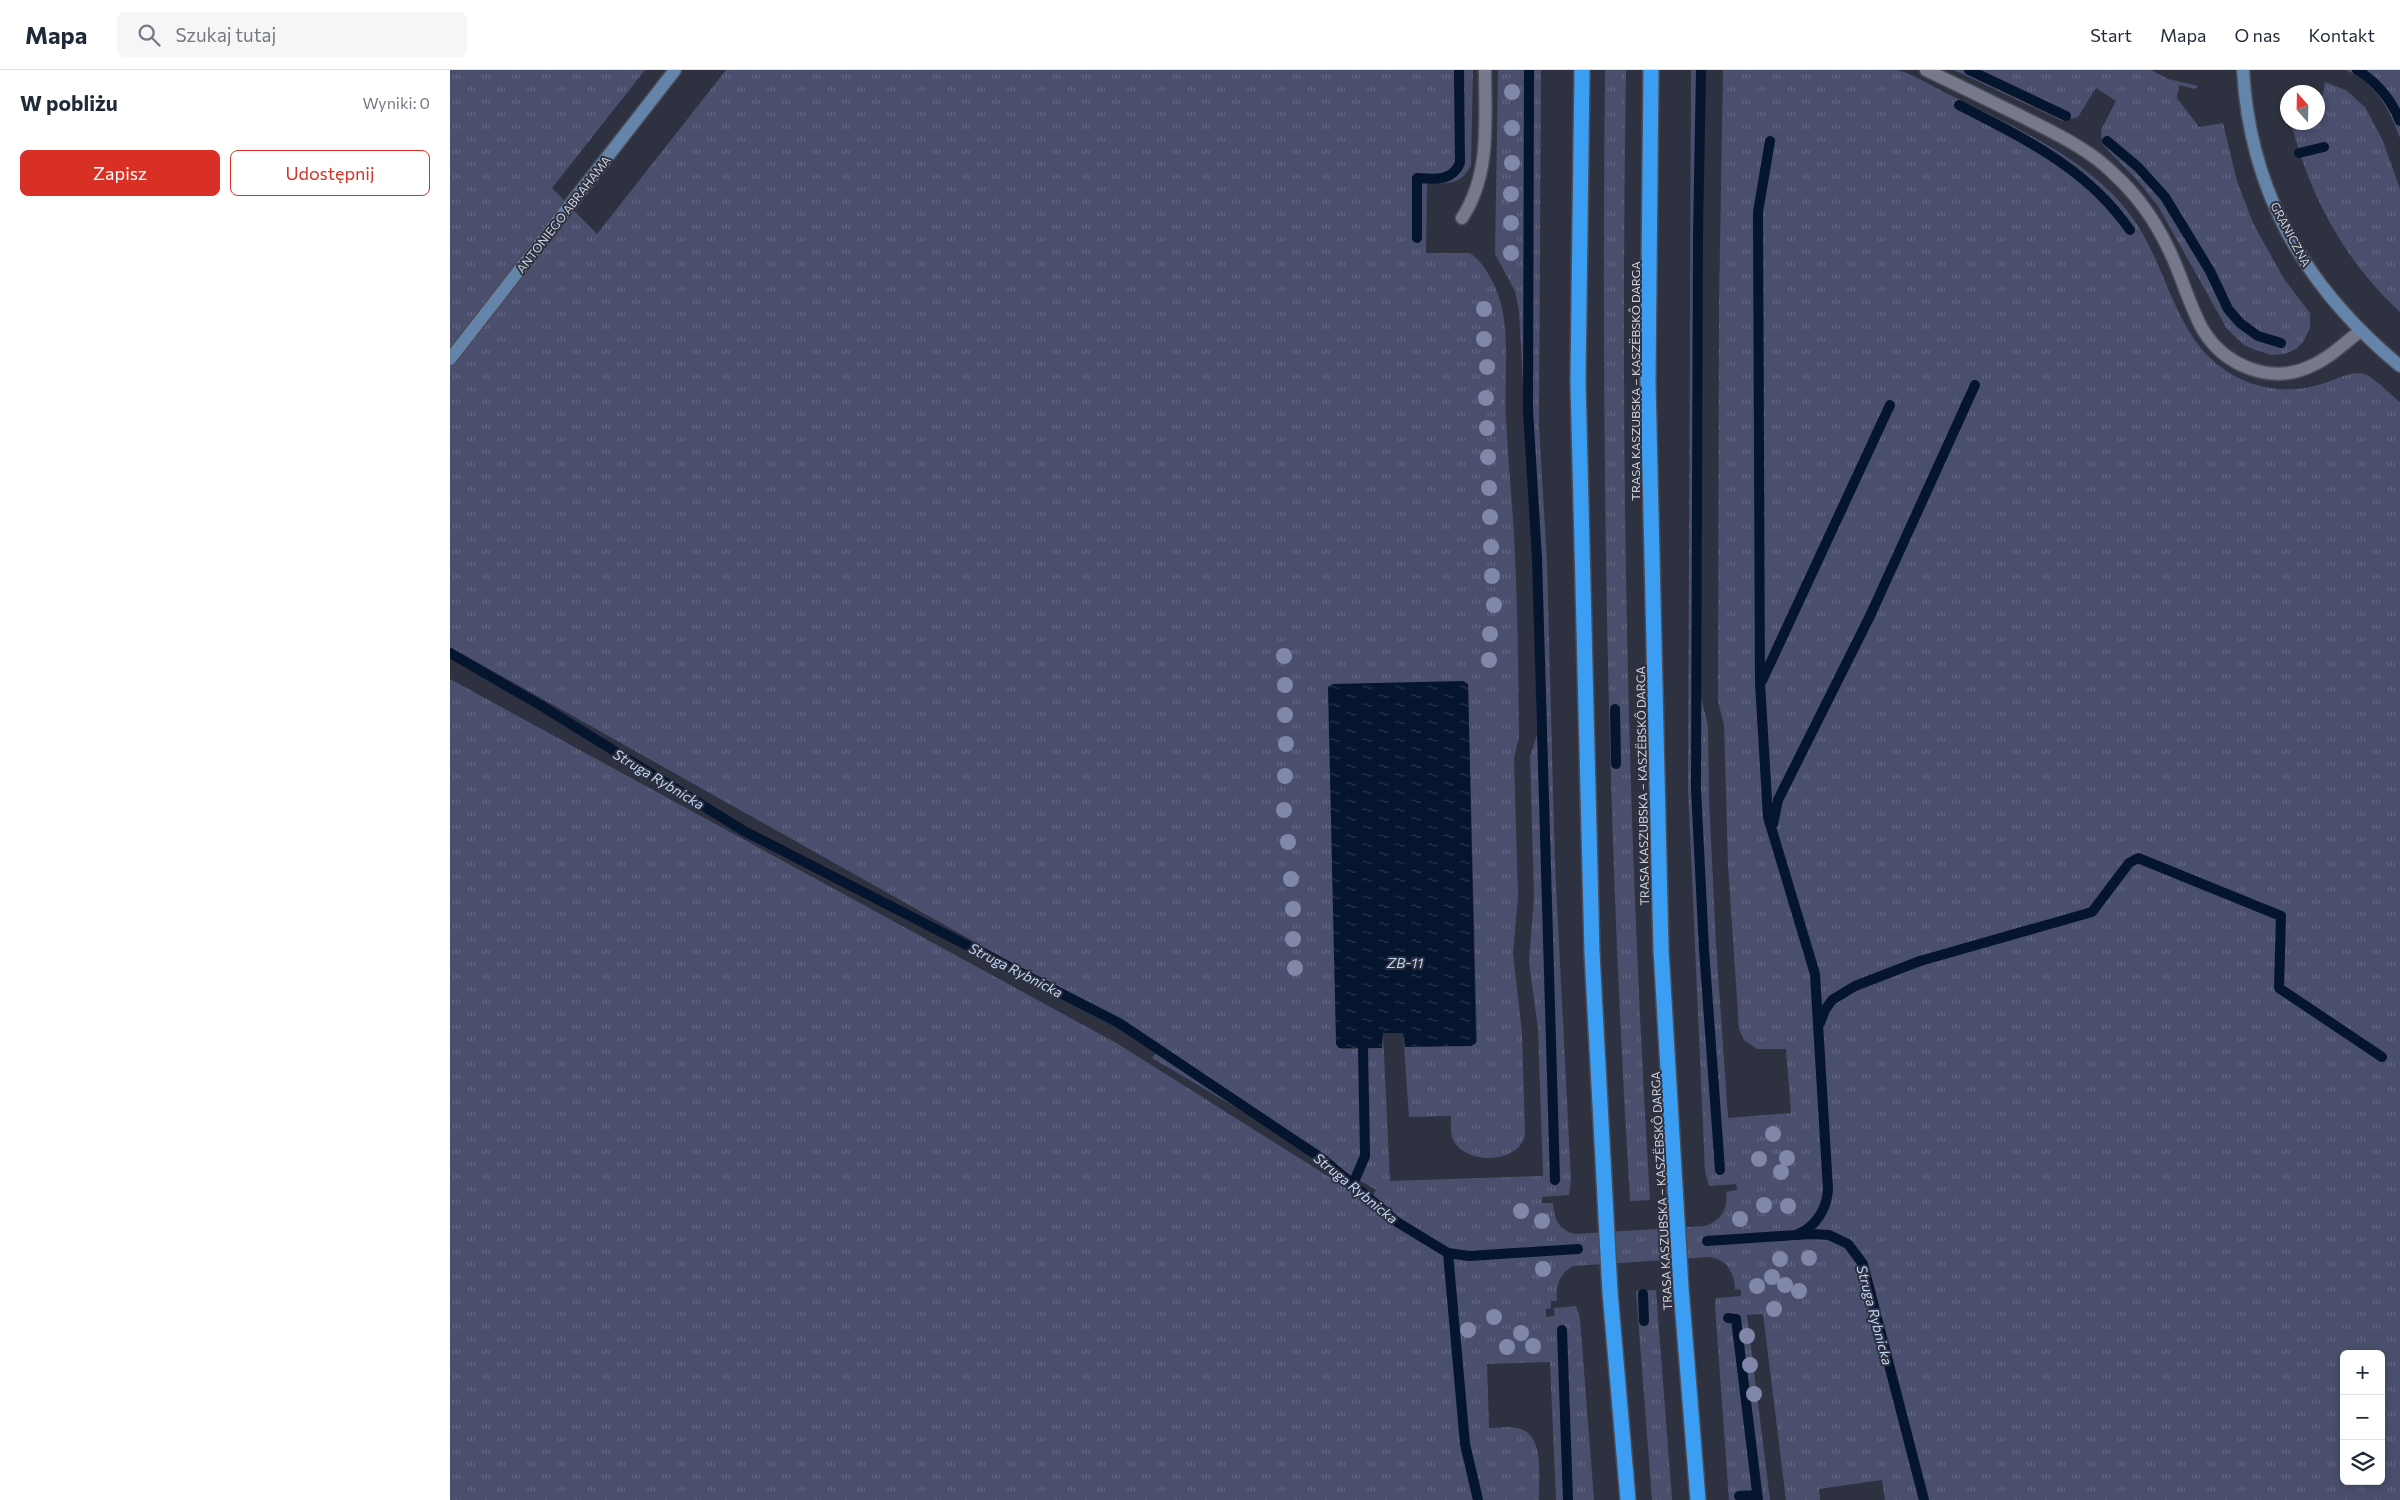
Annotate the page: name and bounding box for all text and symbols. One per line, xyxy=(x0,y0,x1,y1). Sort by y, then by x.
search box xyxy=(117,12,467,57)
text: Mapa xyxy=(25,20,87,49)
icon: search xyxy=(135,21,163,49)
text: Szukaj tutaj xyxy=(175,23,276,46)
text: Start xyxy=(2090,24,2132,46)
text: Mapa xyxy=(2160,24,2206,46)
text: O nas xyxy=(2234,24,2281,46)
text: Kontakt xyxy=(2309,24,2375,46)
north arrow xyxy=(2280,85,2325,130)
text: W pobliżu xyxy=(20,90,118,115)
text: Wyniki: 0 xyxy=(363,93,430,112)
button: Zapisz xyxy=(20,150,220,196)
button: Udostępnij xyxy=(230,150,430,196)
street label: ANTONIEGO ABRAHAMA xyxy=(513,153,613,275)
street label: GRANICZNA xyxy=(2268,199,2314,269)
street label: TRASA KASZUBSKA – KASZËBSKÔ DARGA xyxy=(1628,261,1642,501)
street label: TRASA KASZUBSKA – KASZËBSKÔ DARGA xyxy=(1633,666,1651,906)
water label: Struga Rybnicka xyxy=(611,745,707,813)
water label: Struga Rybnicka xyxy=(966,939,1066,1001)
water label: ZB-11 xyxy=(1386,954,1423,971)
street label: TRASA KASZUBSKA – KASZËBSKÔ DARGA xyxy=(1648,1071,1674,1311)
water label: Struga Rybnicka xyxy=(1311,1149,1401,1227)
water label: Struga Rybnicka xyxy=(1853,1263,1897,1367)
map controls xyxy=(2340,1350,2385,1485)
button: + xyxy=(2340,1350,2385,1395)
button: − xyxy=(2340,1395,2385,1440)
button: layers xyxy=(2340,1440,2385,1485)

